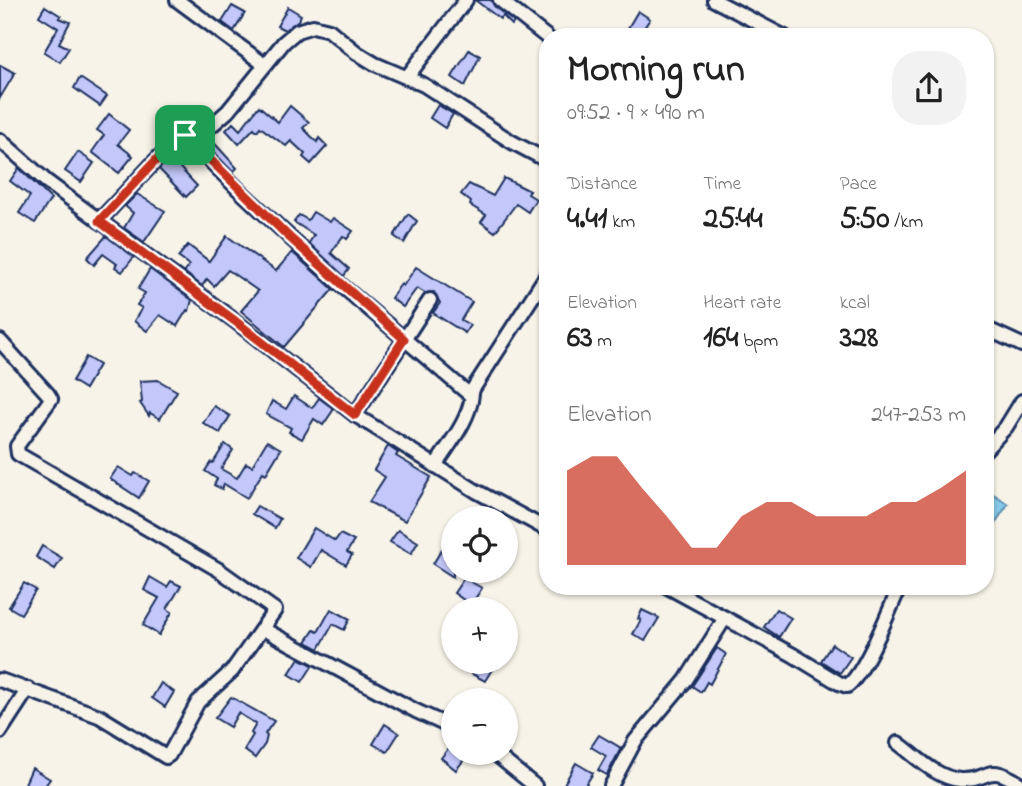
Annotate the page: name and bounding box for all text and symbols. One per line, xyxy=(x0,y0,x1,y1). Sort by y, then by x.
text: Morning run xyxy=(567,43,745,99)
button: share xyxy=(892,51,966,125)
text: 09:52 · 9 × 490 m xyxy=(567,97,705,130)
pin xyxy=(155,105,215,165)
icon: arrive xyxy=(166,116,204,154)
text: Distance xyxy=(567,171,637,198)
text: Time xyxy=(703,171,741,198)
text: Pace xyxy=(840,171,877,198)
text: 4.41 xyxy=(567,198,607,242)
text: 25:44 xyxy=(703,198,763,242)
text: 5:50 xyxy=(840,198,890,242)
text: km xyxy=(607,209,635,236)
text: /km xyxy=(890,209,923,236)
text: Elevation xyxy=(567,290,637,317)
text: Heart rate xyxy=(703,290,781,317)
text: kcal xyxy=(840,290,870,317)
text: 63 xyxy=(567,317,593,361)
text: 164 xyxy=(703,317,738,361)
text: 328 xyxy=(840,317,878,361)
text: m xyxy=(593,328,612,355)
text: bpm xyxy=(738,328,778,355)
text: Elevation xyxy=(567,399,652,432)
text: 247–253 m xyxy=(871,399,966,432)
map controls xyxy=(441,506,518,765)
button: locate xyxy=(441,506,518,583)
button: + xyxy=(441,597,518,674)
button: − xyxy=(441,688,518,765)

